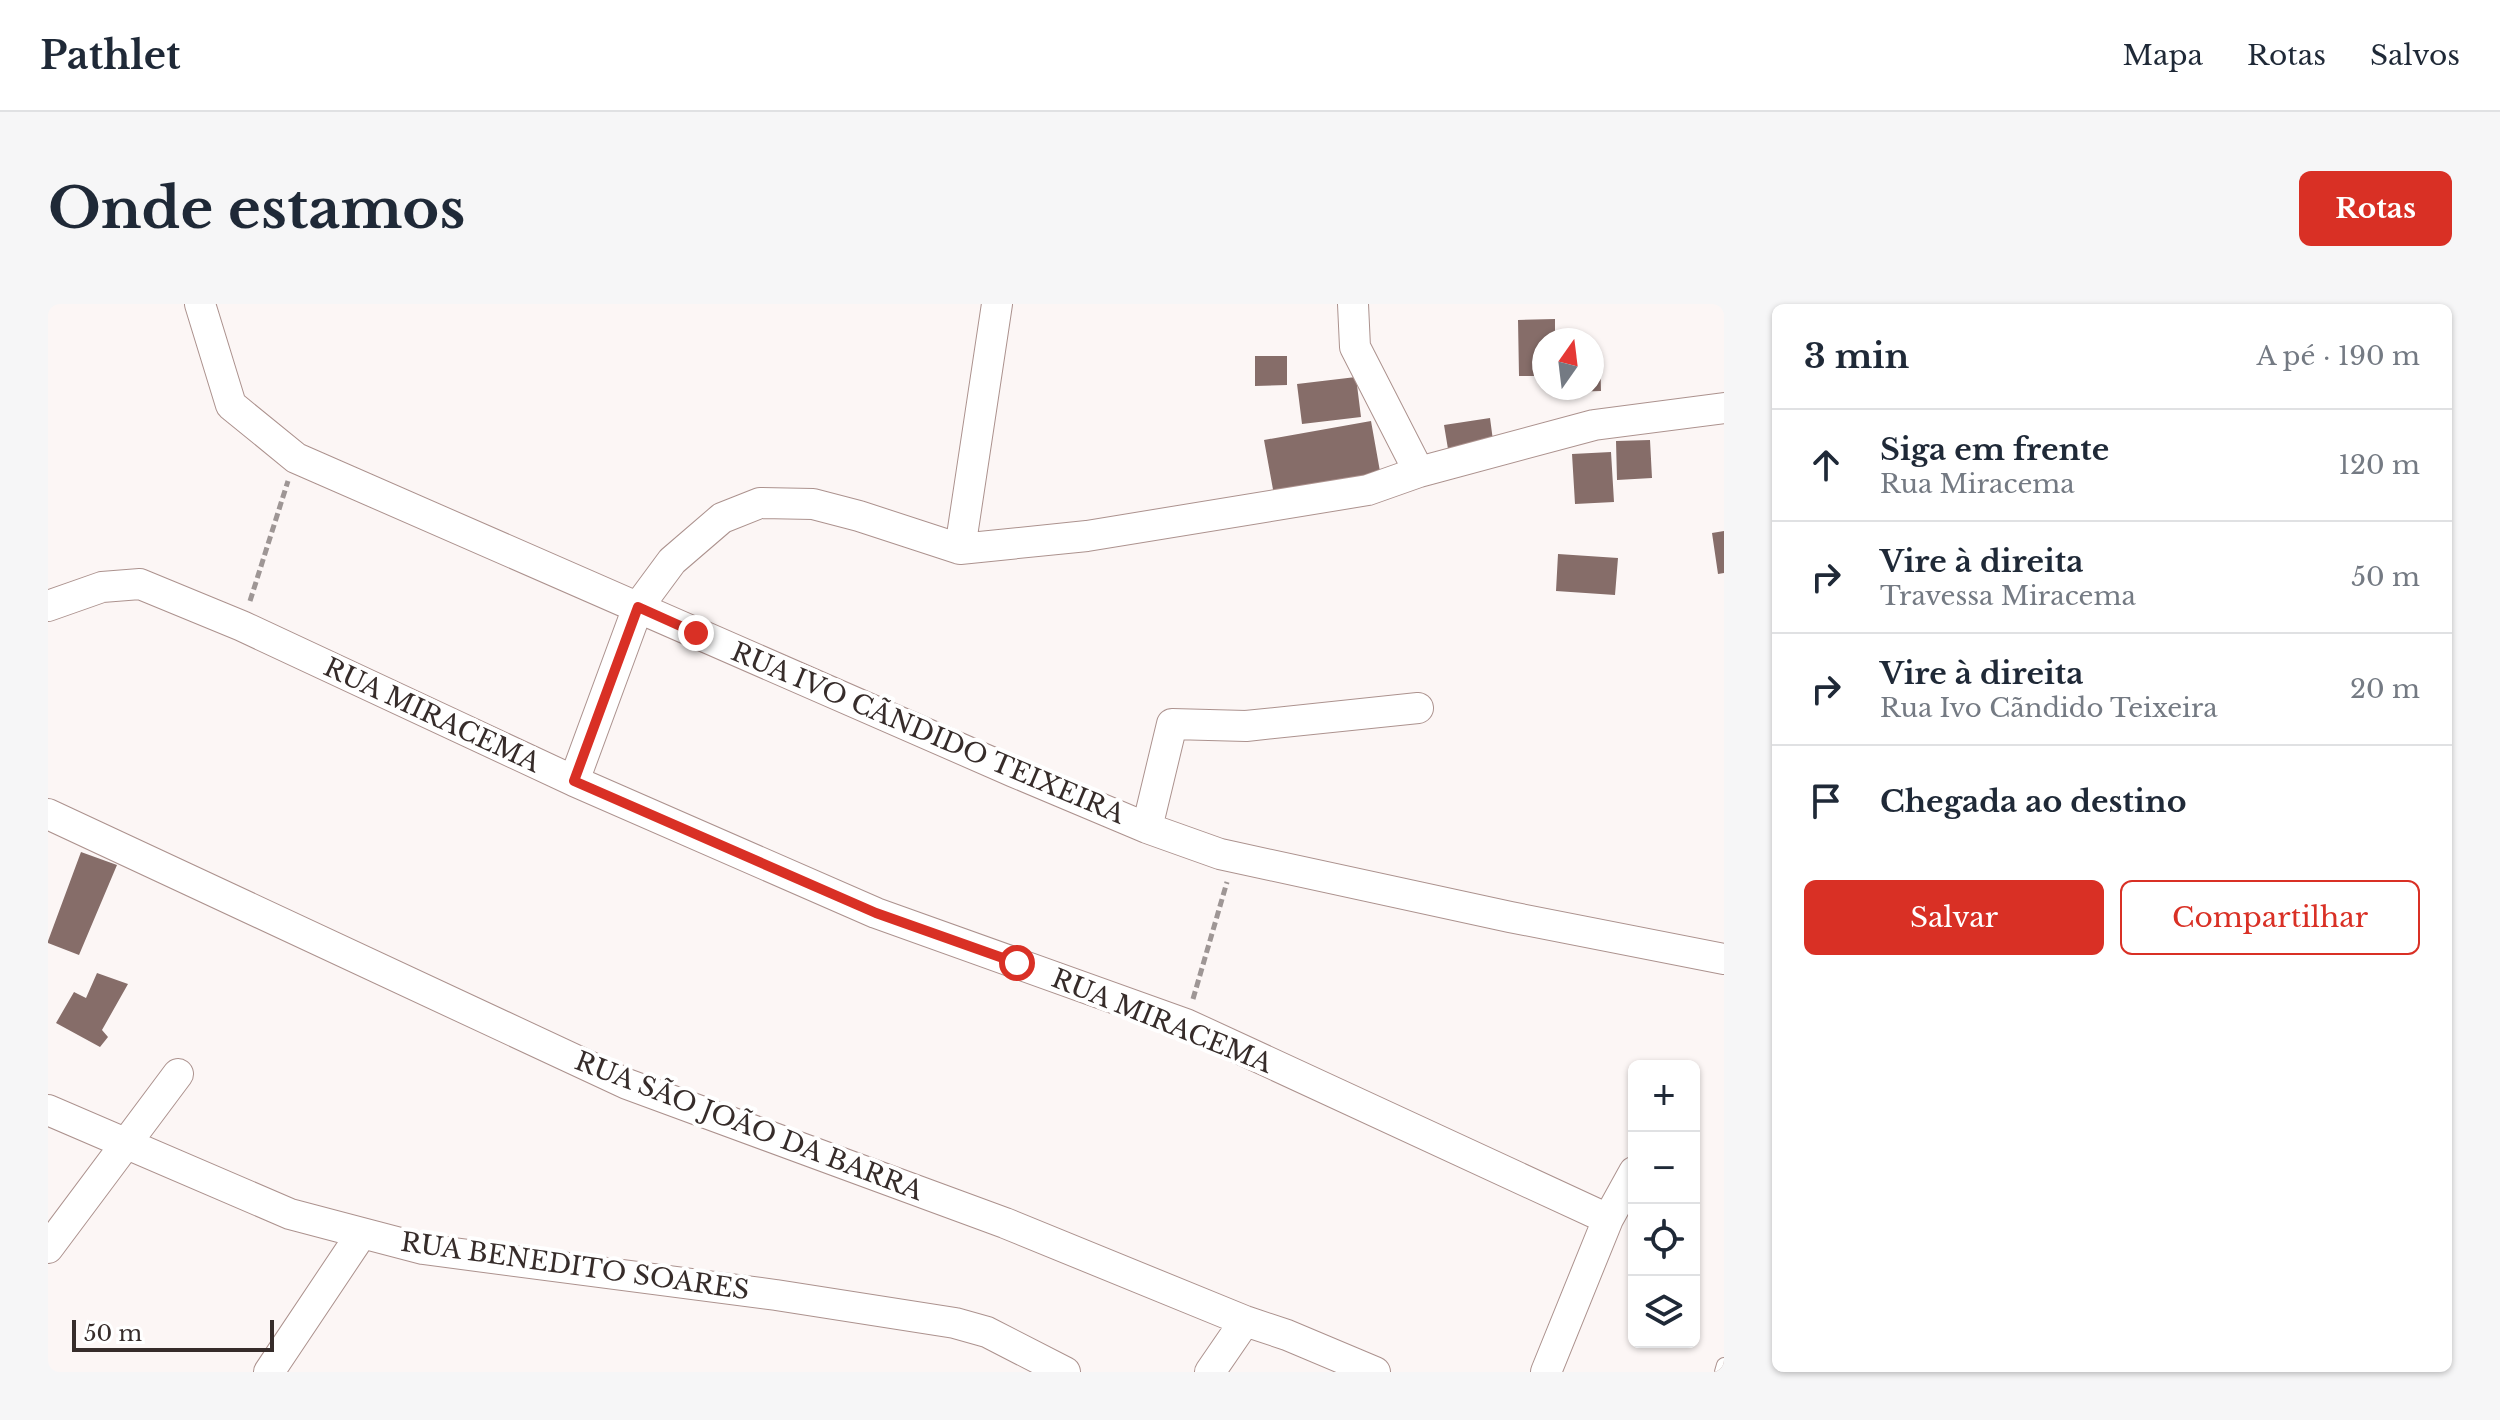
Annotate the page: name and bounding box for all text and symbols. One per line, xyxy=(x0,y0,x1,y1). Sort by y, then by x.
text: Pathlet xyxy=(40,32,181,79)
text: Mapa xyxy=(2123,38,2203,73)
text: Rotas xyxy=(2247,38,2326,73)
text: Salvos xyxy=(2370,38,2460,73)
button: Rotas xyxy=(2299,171,2452,246)
text: Onde estamos xyxy=(48,174,465,243)
north arrow xyxy=(1532,328,1604,400)
text: 3 min xyxy=(1804,335,1909,377)
text: A pé · 190 m xyxy=(2256,340,2420,372)
text: Siga em frente xyxy=(1880,431,2109,468)
icon: ahead xyxy=(1804,443,1848,487)
text: 120 m xyxy=(2338,449,2420,481)
text: Rua Miracema xyxy=(1880,468,2075,500)
text: Vire à direita xyxy=(1880,543,2084,580)
icon: right xyxy=(1804,555,1848,599)
text: 50 m xyxy=(2351,561,2420,593)
text: Travessa Miracema xyxy=(1880,580,2136,612)
route end xyxy=(678,615,714,651)
street label: RUA IVO CÃNDIDO TEIXEIRA xyxy=(726,635,1130,831)
street label: RUA MIRACEMA xyxy=(319,651,546,780)
text: Vire à direita xyxy=(1880,655,2084,692)
icon: right xyxy=(1804,667,1848,711)
text: 20 m xyxy=(2350,673,2420,705)
text: Rua Ivo Cãndido Teixeira xyxy=(1880,692,2218,724)
icon: arrive xyxy=(1804,779,1848,823)
text: Chegada ao destino xyxy=(1880,783,2186,820)
button: Salvar xyxy=(1804,880,2104,955)
button: Compartilhar xyxy=(2120,880,2420,955)
route start xyxy=(999,945,1035,981)
street label: RUA MIRACEMA xyxy=(1047,962,1278,1080)
street label: RUA SÃO JOÃO DA BARRA xyxy=(570,1045,928,1208)
map controls xyxy=(1628,1060,1700,1348)
button: + xyxy=(1628,1060,1700,1132)
button: − xyxy=(1628,1132,1700,1204)
button: locate xyxy=(1628,1204,1700,1276)
street label: RUA BENEDITO SOARES xyxy=(399,1226,751,1306)
button: layers xyxy=(1628,1276,1700,1348)
scale bar xyxy=(72,1316,274,1352)
text: 50 m xyxy=(84,1320,142,1347)

